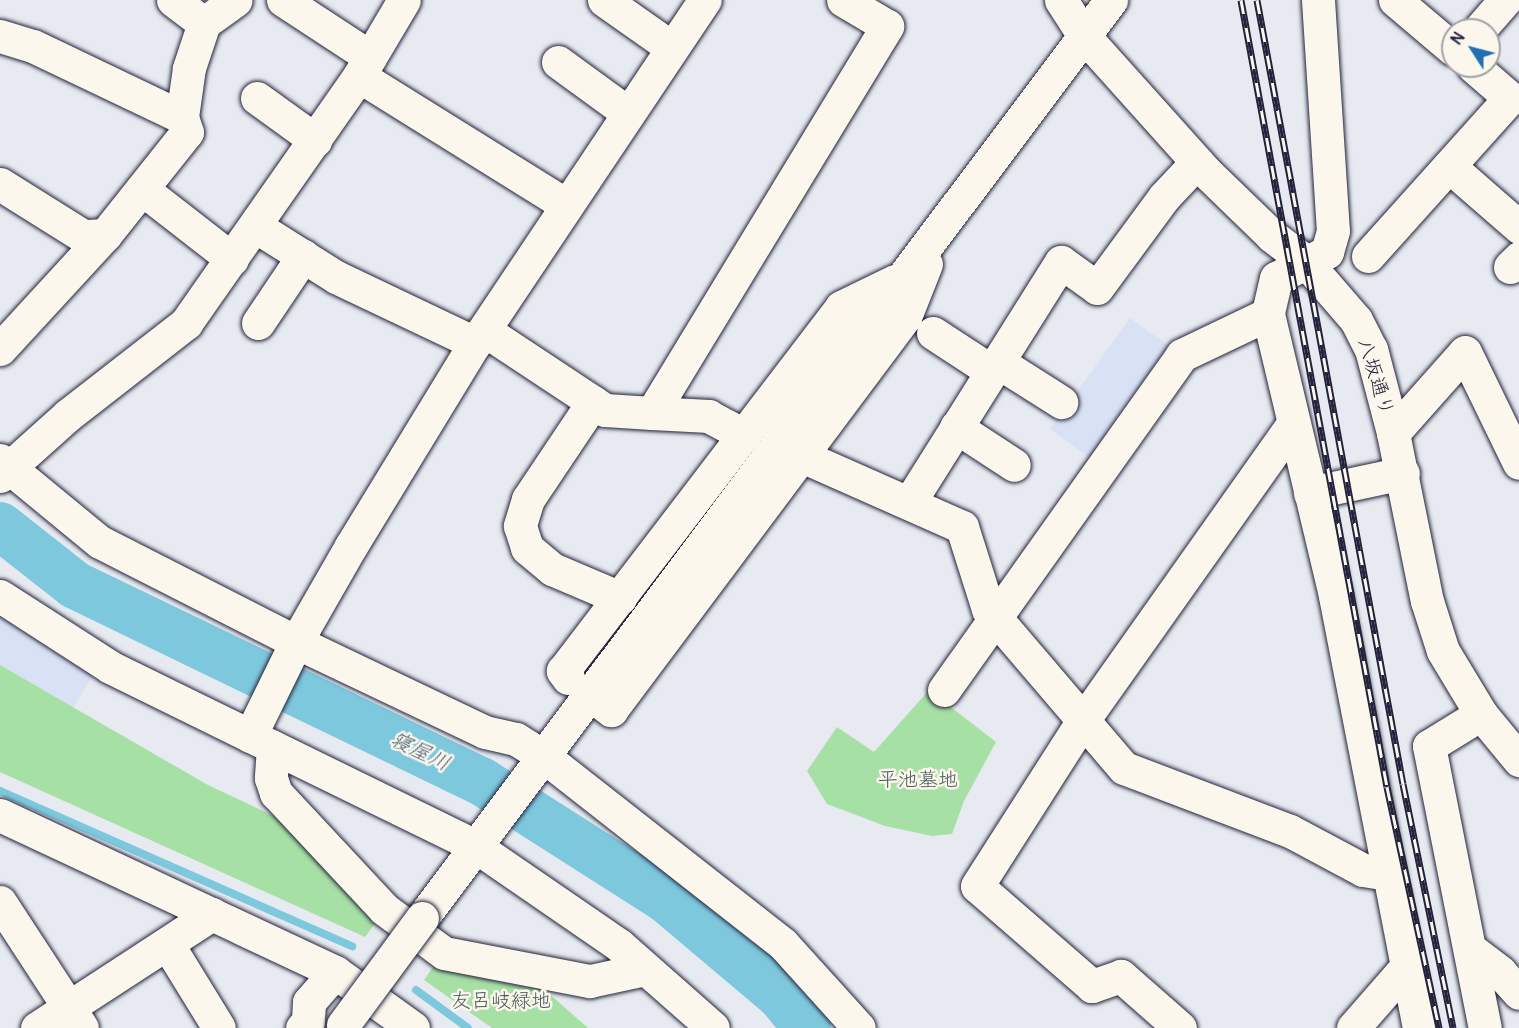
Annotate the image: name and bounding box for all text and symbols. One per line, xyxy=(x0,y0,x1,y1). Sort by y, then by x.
north arrow xyxy=(1441,18,1501,78)
text: N xyxy=(1447,28,1469,49)
street label: 八坂通り xyxy=(1353,335,1399,419)
water label: 寝屋川 xyxy=(386,727,454,777)
park label: 平池墓地 xyxy=(878,767,958,791)
park label: 友呂岐緑地 xyxy=(451,988,551,1012)

